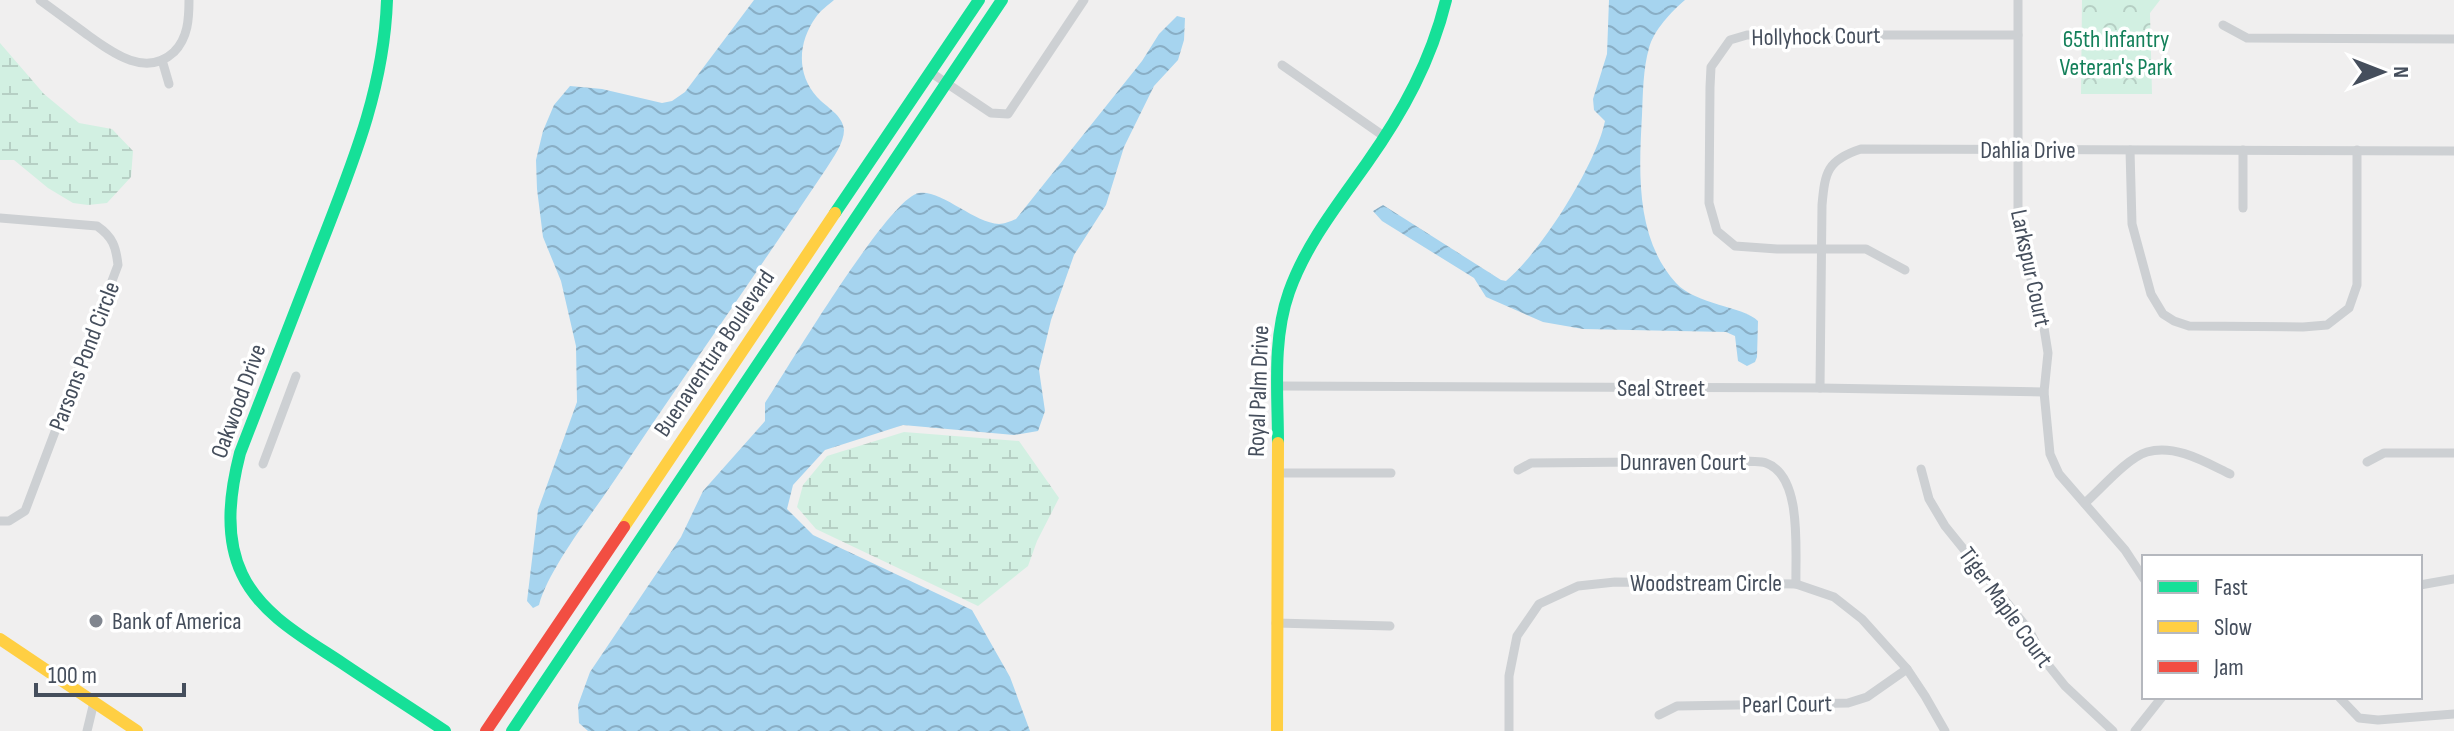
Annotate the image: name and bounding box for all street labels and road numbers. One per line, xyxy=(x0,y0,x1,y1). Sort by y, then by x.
street label: Hollyhock Court xyxy=(1751,21,1881,52)
street label: Dahlia Drive xyxy=(1980,136,2076,165)
street label: Larkspur Court xyxy=(2004,207,2057,329)
street label: Buenaventura Boulevard xyxy=(648,264,781,442)
street label: Parsons Pond Circle xyxy=(43,278,126,435)
street label: Royal Palm Drive xyxy=(1242,325,1275,457)
street label: Oakwood Drive xyxy=(204,340,272,462)
street label: Seal Street xyxy=(1617,374,1705,403)
street label: Dunraven Court xyxy=(1620,448,1746,477)
street label: Tiger Maple Court xyxy=(1952,542,2059,673)
street label: Woodstream Circle xyxy=(1630,569,1782,598)
street label: Pearl Court xyxy=(1742,689,1832,720)

